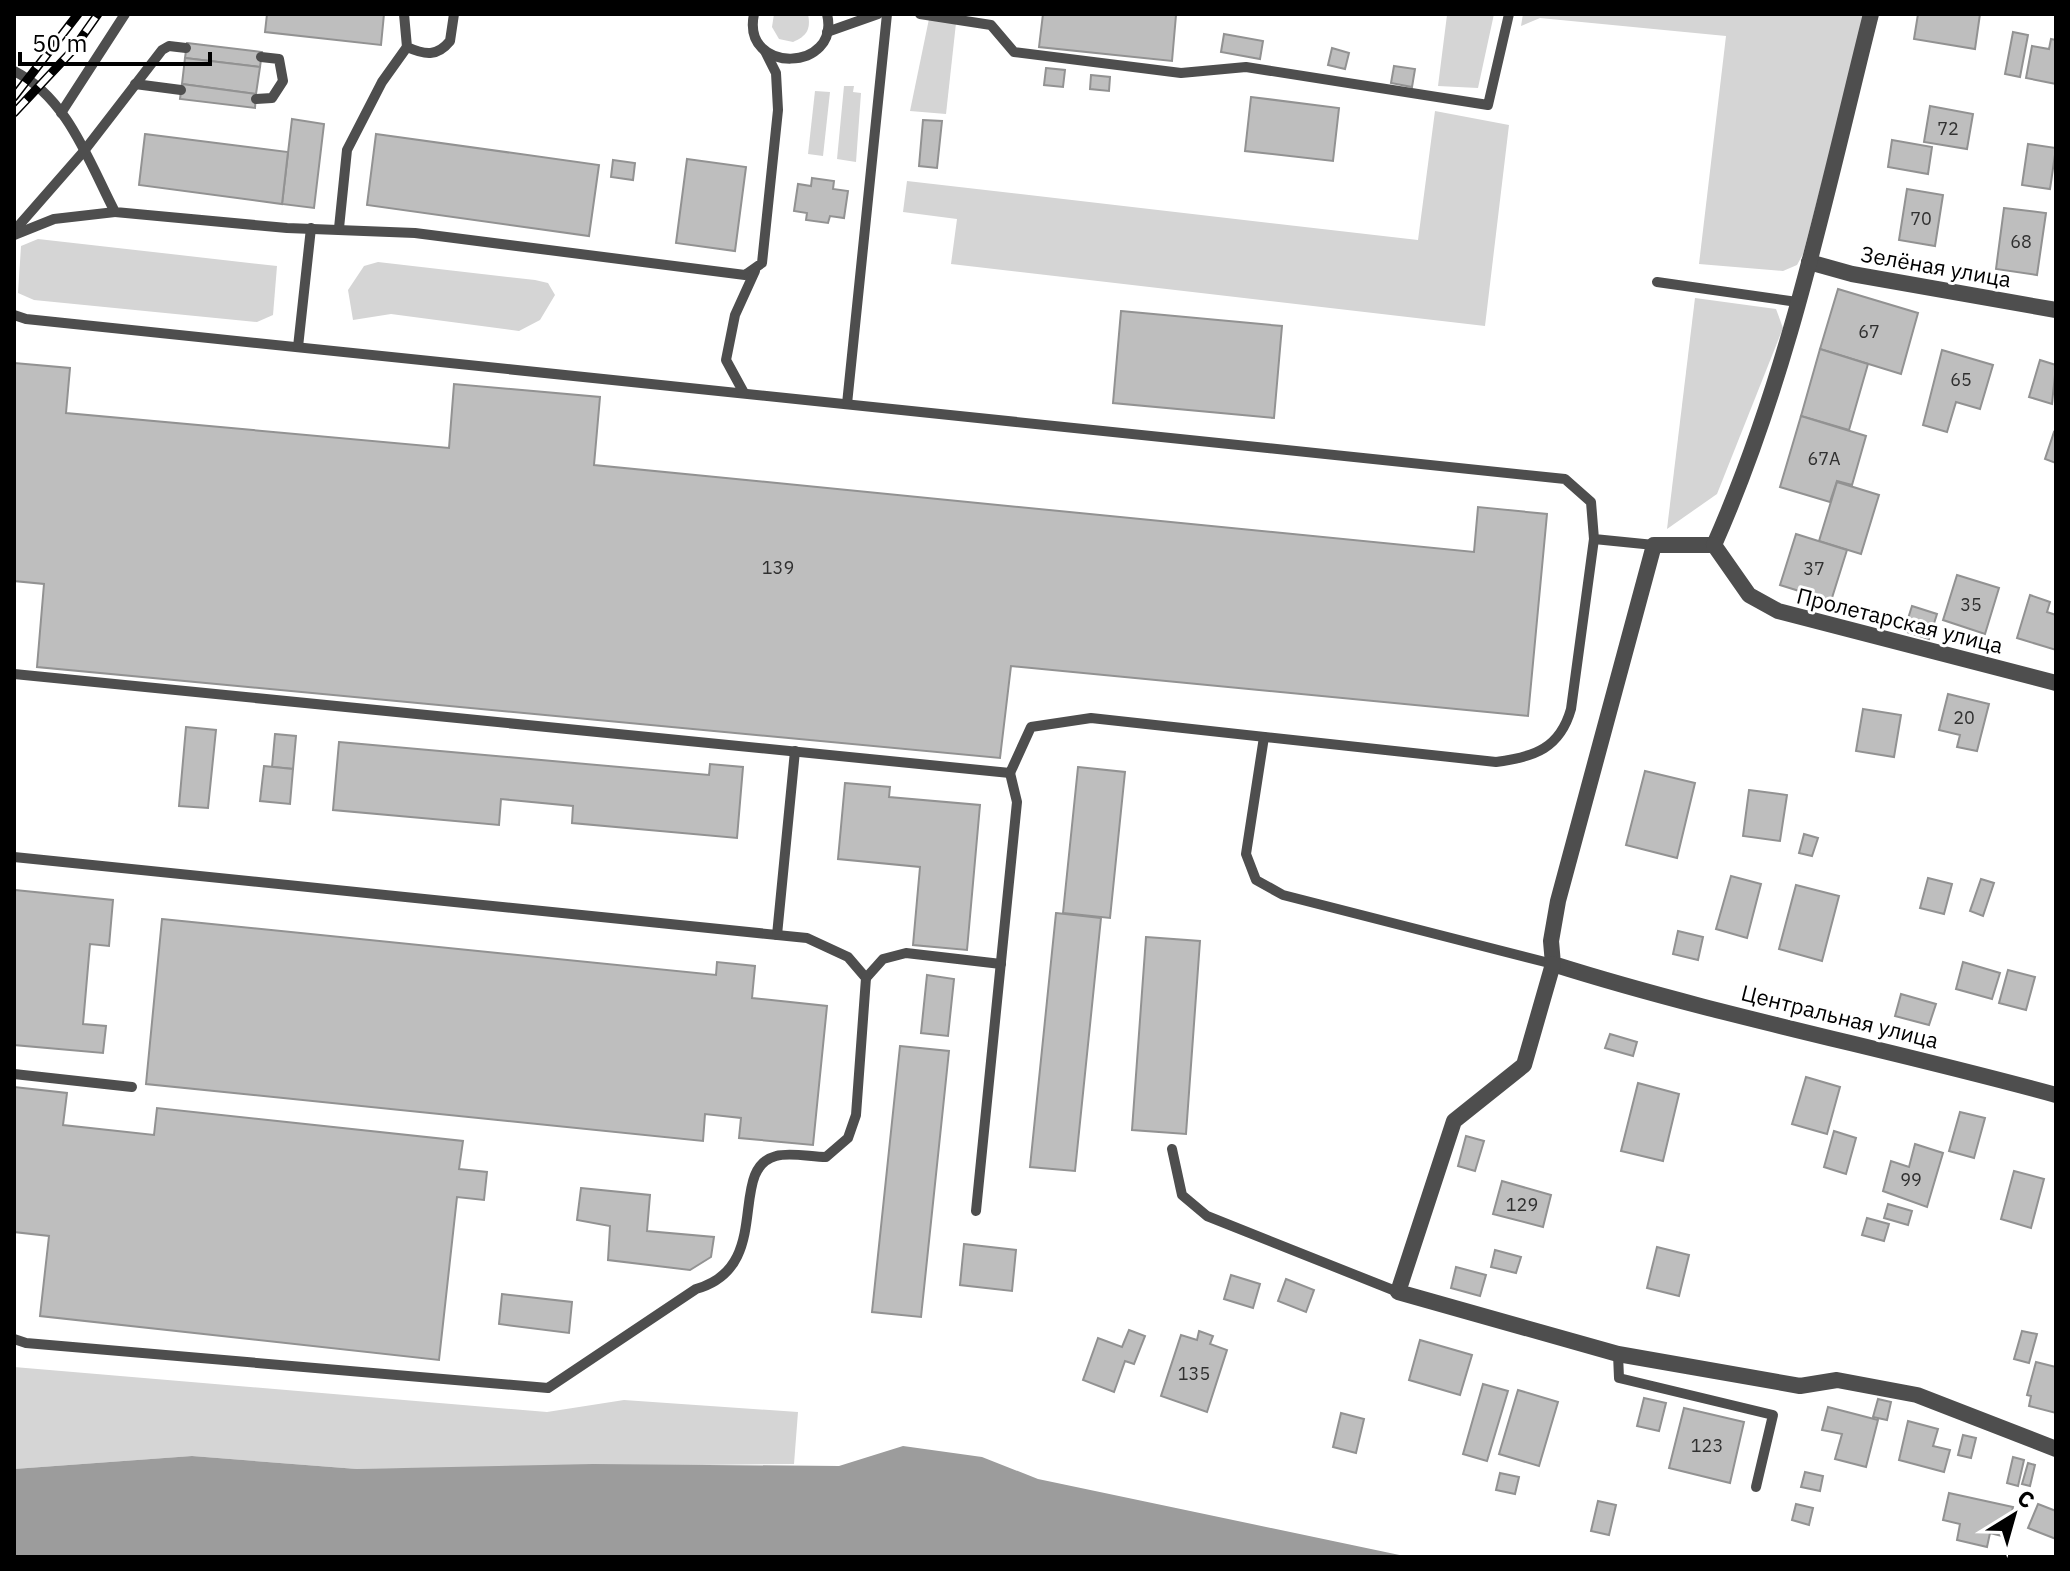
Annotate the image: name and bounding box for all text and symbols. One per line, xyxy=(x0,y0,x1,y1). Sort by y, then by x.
scale bar xyxy=(20,16,210,66)
text: 50 m xyxy=(32,27,87,59)
house number: 72 xyxy=(1937,117,1959,140)
house number: 70 xyxy=(1910,207,1932,230)
house number: 68 xyxy=(2010,230,2032,253)
street label: Зелёная улица xyxy=(1859,239,2014,294)
house number: 67 xyxy=(1858,320,1880,343)
house number: 65 xyxy=(1950,368,1972,391)
house number: 67А xyxy=(1807,447,1841,470)
house number: 139 xyxy=(762,556,794,579)
house number: 37 xyxy=(1803,557,1825,580)
street label: Пролетарская улица xyxy=(1794,580,2006,660)
house number: 35 xyxy=(1960,593,1982,616)
house number: 20 xyxy=(1953,706,1975,729)
street label: Центральная улица xyxy=(1738,977,1942,1055)
house number: 99 xyxy=(1900,1168,1922,1191)
house number: 129 xyxy=(1506,1193,1538,1216)
house number: 135 xyxy=(1178,1362,1210,1385)
house number: 123 xyxy=(1691,1434,1723,1457)
north arrow xyxy=(1974,1475,2054,1555)
text: С xyxy=(2012,1483,2041,1515)

